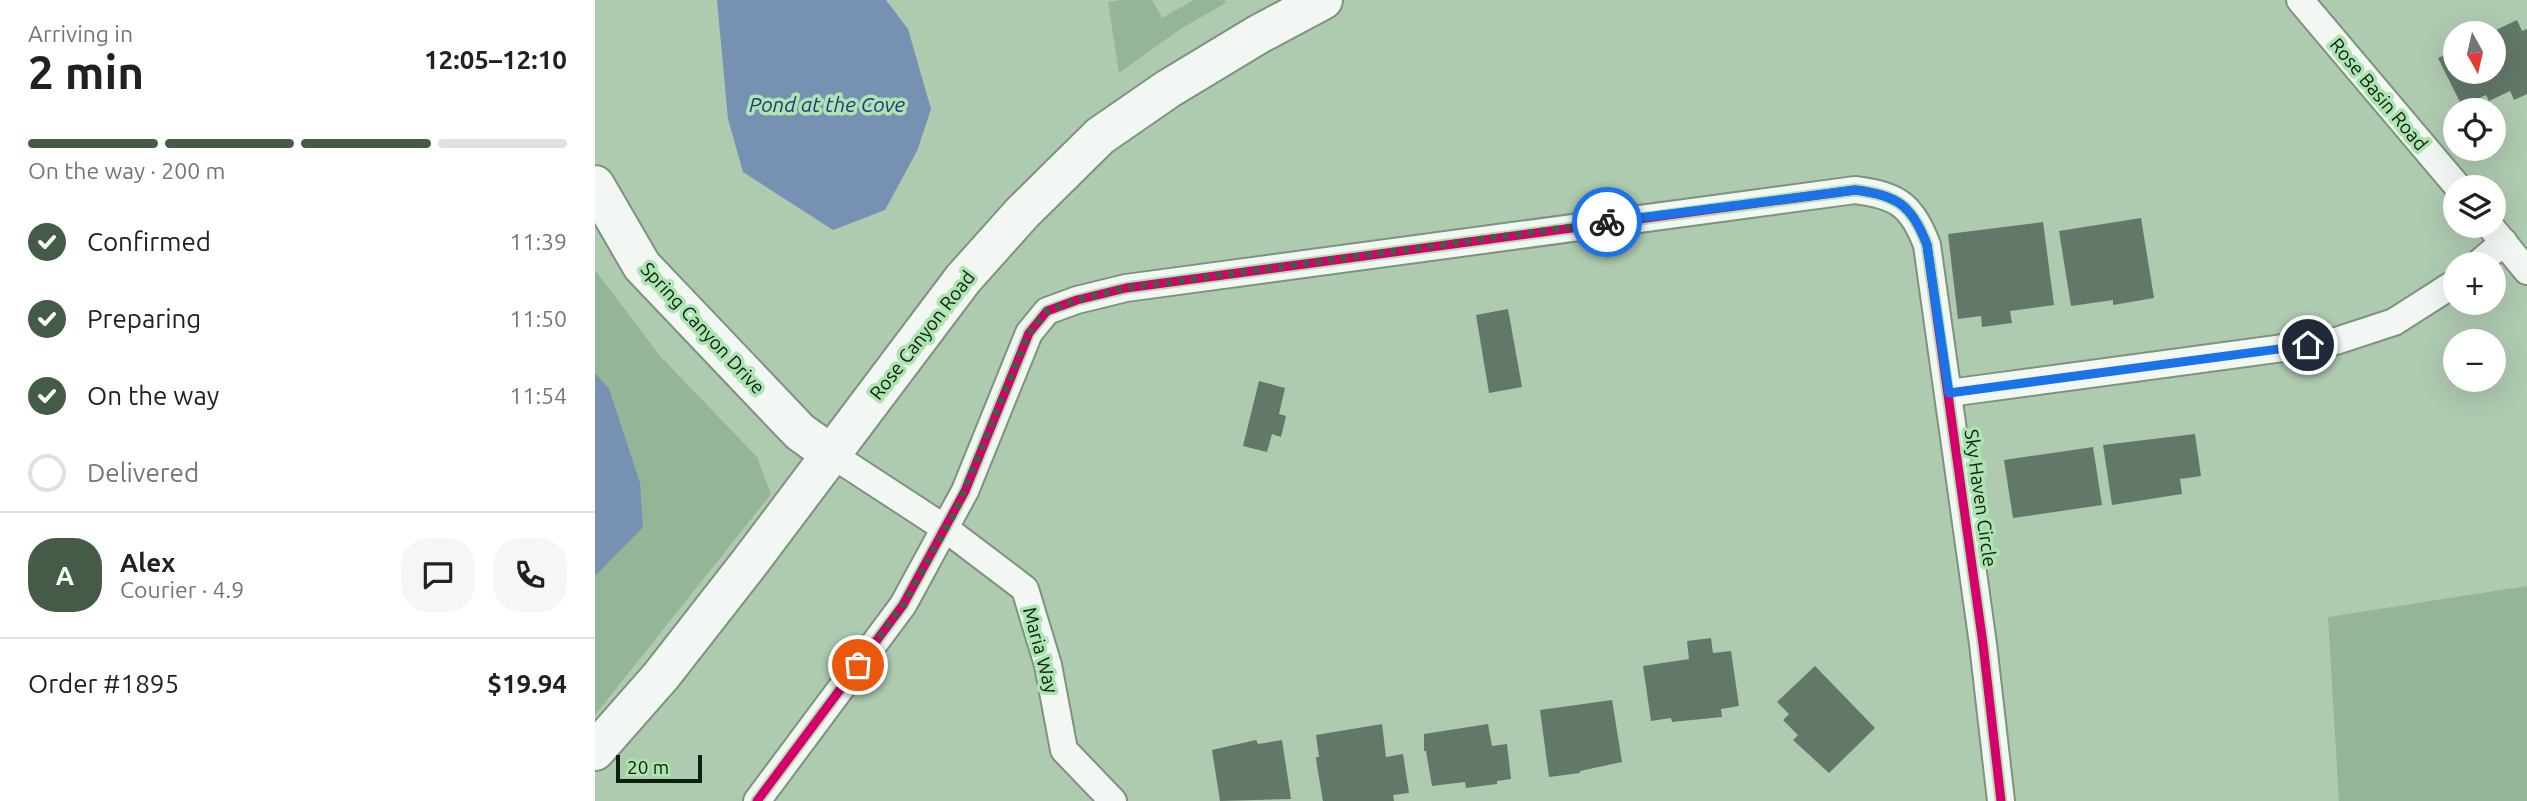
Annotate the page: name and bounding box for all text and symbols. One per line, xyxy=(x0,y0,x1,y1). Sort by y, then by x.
text: Arriving in xyxy=(28,21,133,46)
north arrow xyxy=(2443,21,2506,84)
map controls xyxy=(2443,21,2506,392)
street label: Rose Basin Road xyxy=(2326,33,2432,155)
text: 12:05–12:10 xyxy=(424,45,567,74)
text: 2 min xyxy=(28,46,144,98)
water label: Pond at the Cove xyxy=(749,92,905,116)
button: locate xyxy=(2443,98,2506,161)
text: On the way · 200 m xyxy=(28,158,225,183)
button: layers xyxy=(2443,175,2506,238)
courier xyxy=(1572,187,1642,257)
icon: bike xyxy=(1588,203,1626,241)
icon: check xyxy=(28,223,66,261)
text: Confirmed xyxy=(87,227,211,256)
text: 11:39 xyxy=(509,229,567,254)
button: + xyxy=(2443,252,2506,315)
street label: Spring Canyon Drive xyxy=(636,258,770,398)
street label: Rose Canyon Road xyxy=(865,266,979,404)
icon: check xyxy=(28,300,66,338)
text: Preparing xyxy=(87,304,201,333)
text: 11:50 xyxy=(509,306,567,331)
pin xyxy=(2278,315,2338,375)
icon: home xyxy=(2289,326,2327,364)
button: − xyxy=(2443,329,2506,392)
icon: check xyxy=(28,377,66,415)
text: On the way xyxy=(87,381,219,410)
text: 11:54 xyxy=(509,383,567,408)
street label: Sky Haven Circle xyxy=(1960,428,2002,568)
text: Delivered xyxy=(87,458,199,487)
button: chat xyxy=(401,538,475,612)
button: phone xyxy=(493,538,567,612)
text: Alex xyxy=(120,548,175,577)
text: A xyxy=(56,561,74,590)
text: Courier · 4.9 xyxy=(120,577,244,602)
street label: Maria Way xyxy=(1019,605,1063,695)
pin xyxy=(828,635,888,695)
icon: bag xyxy=(839,646,877,684)
text: Order #1895 xyxy=(28,669,179,698)
text: $19.94 xyxy=(487,669,567,698)
scale bar xyxy=(616,752,702,784)
text: 20 m xyxy=(627,756,669,778)

